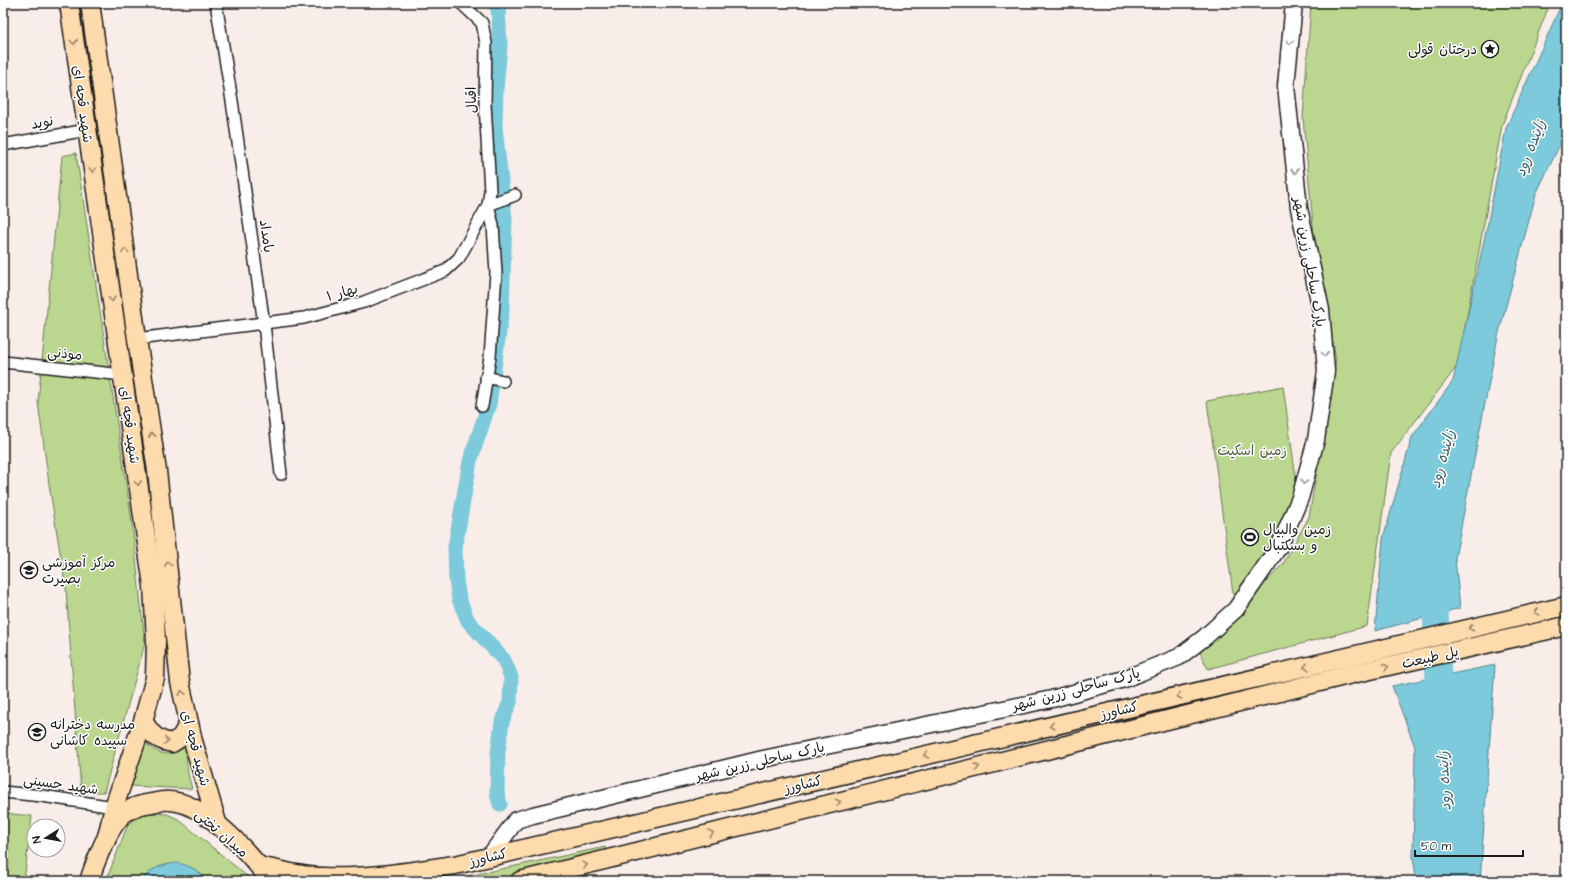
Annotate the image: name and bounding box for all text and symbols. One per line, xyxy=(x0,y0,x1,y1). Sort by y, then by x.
one-way arrow xyxy=(69,39,78,45)
one-way arrow xyxy=(1286,39,1295,45)
place icon: درختان قولی xyxy=(1480,39,1500,59)
place label: درختان قولی xyxy=(1408,40,1477,60)
street label: شهید قجه ای xyxy=(67,64,97,144)
street label: اقبال xyxy=(462,86,482,113)
street label: نوید xyxy=(29,111,55,135)
water label: زاینده رود xyxy=(1510,116,1551,180)
one-way arrow xyxy=(88,167,97,173)
one-way arrow xyxy=(1290,168,1299,174)
street label: پارک ساحلی زرین شهر xyxy=(1288,195,1330,329)
street label: بامداد xyxy=(254,218,278,254)
one-way arrow xyxy=(121,248,130,254)
street label: بهار ۱ xyxy=(324,279,360,307)
one-way arrow xyxy=(107,296,116,302)
street label: موذنی xyxy=(46,342,83,366)
one-way arrow xyxy=(1320,351,1329,357)
street label: شهید قجه ای xyxy=(114,385,144,465)
water label: زاینده رود xyxy=(1425,427,1460,491)
one-way arrow xyxy=(148,432,157,438)
park label: زمین اسکیت xyxy=(1217,441,1287,461)
one-way arrow xyxy=(1300,478,1309,485)
one-way arrow xyxy=(133,480,142,486)
place label: زمین والبیال و بسکتبال xyxy=(1263,520,1331,556)
sports icon: زمین والبیال و بسکتبال xyxy=(1240,527,1260,547)
place label: مرکز آموزشی بصیرت xyxy=(42,553,115,589)
school or university icon: مرکز آموزشی بصیرت xyxy=(19,560,39,580)
one-way arrow xyxy=(163,561,172,567)
one-way arrow xyxy=(1534,608,1541,616)
one-way arrow xyxy=(1468,623,1474,631)
street label: پل طبیعت xyxy=(1400,642,1461,674)
one-way arrow xyxy=(1303,662,1309,670)
street label: پارک ساحلی زرین شهر xyxy=(1009,663,1142,717)
one-way arrow xyxy=(1382,663,1389,671)
one-way arrow xyxy=(179,690,187,696)
one-way arrow xyxy=(1176,691,1183,700)
street label: کشاورز xyxy=(1097,697,1140,725)
street label: شهید قجه ای xyxy=(175,708,215,788)
place label: مدرسه دخترانه سپیده کاشانی xyxy=(50,715,135,751)
one-way arrow xyxy=(1049,721,1056,729)
school or university icon: مدرسه دخترانه سپیده کاشانی xyxy=(27,722,47,742)
one-way arrow xyxy=(163,737,170,745)
street label: پارک ساحلی زرین شهر xyxy=(693,737,826,787)
one-way arrow xyxy=(923,750,930,759)
water label: زاینده رود xyxy=(1432,750,1457,811)
one-way arrow xyxy=(974,764,981,772)
street label: شهید حسینی xyxy=(22,770,99,800)
street label: کشاورز xyxy=(781,771,824,799)
one-way arrow xyxy=(834,798,841,807)
street label: میدان تختی xyxy=(190,805,252,863)
north arrow xyxy=(26,818,66,858)
one-way arrow xyxy=(708,830,715,838)
scale bar xyxy=(1415,832,1523,858)
text: N xyxy=(29,835,45,845)
text: 50 m xyxy=(1421,838,1452,855)
street label: کشاورز xyxy=(466,844,509,872)
one-way arrow xyxy=(582,861,589,869)

